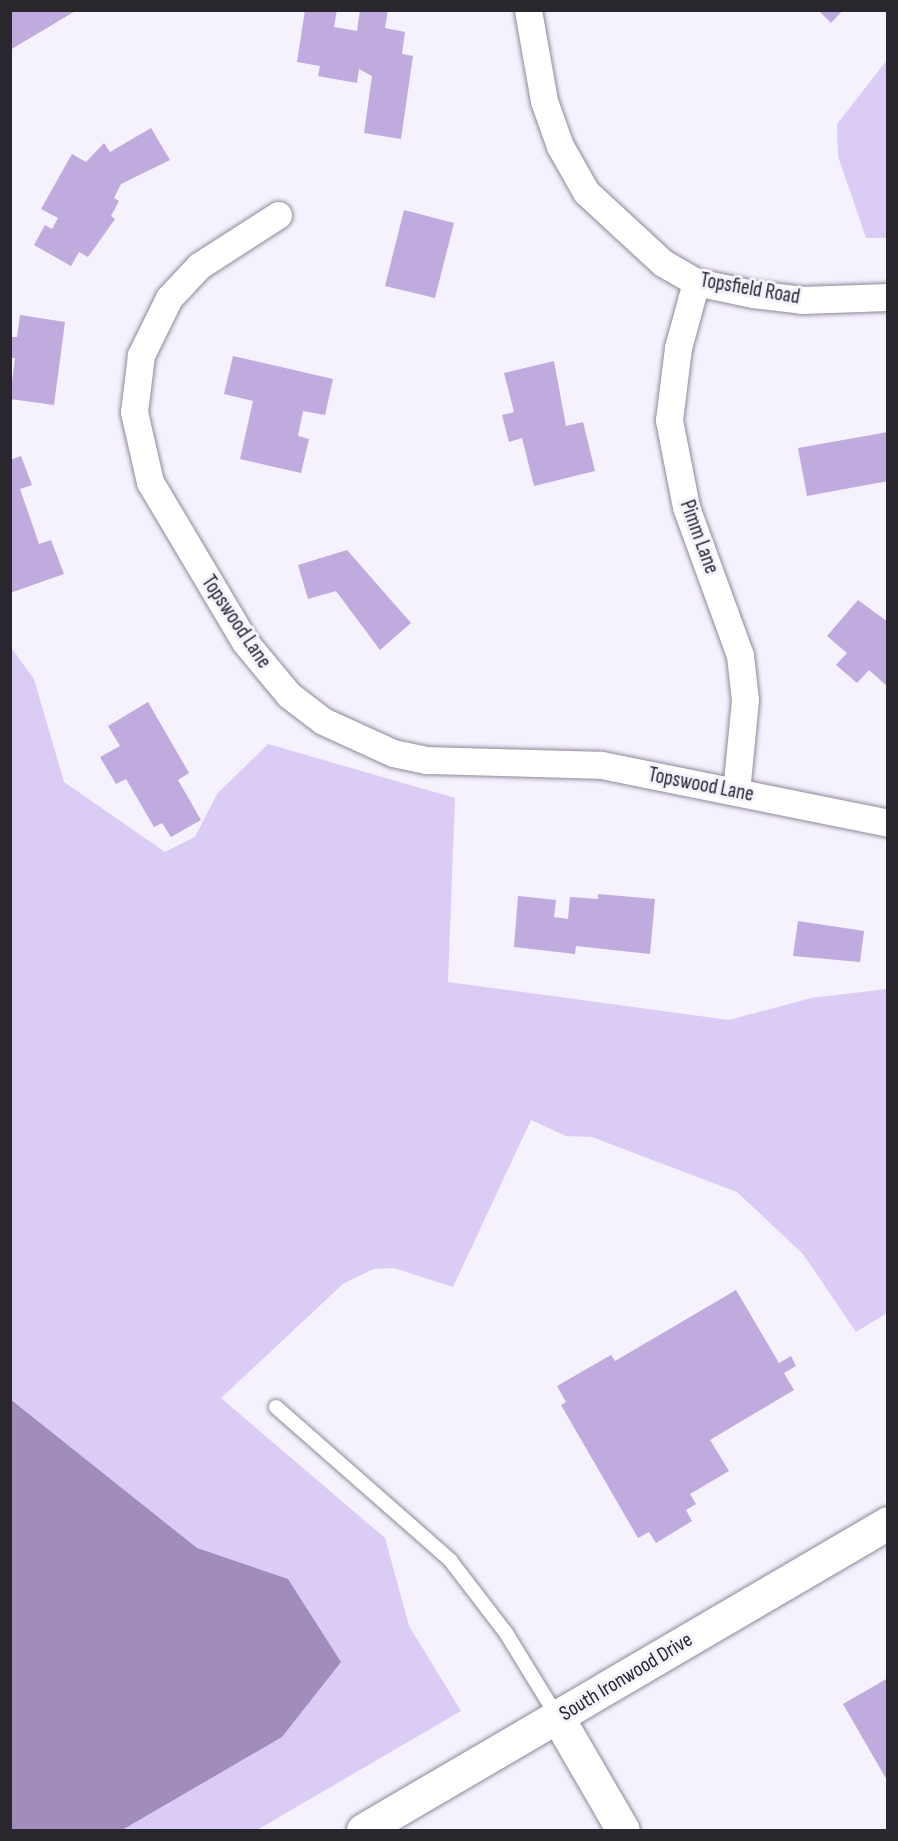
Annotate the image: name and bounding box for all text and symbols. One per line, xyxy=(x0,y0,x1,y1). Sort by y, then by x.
street label: Topsfield Road xyxy=(698,268,802,310)
street label: Pimm Lane xyxy=(674,497,724,577)
street label: Topswood Lane xyxy=(196,571,276,673)
street label: Topswood Lane xyxy=(646,762,756,808)
street label: South Ironwood Drive xyxy=(555,1627,697,1727)

